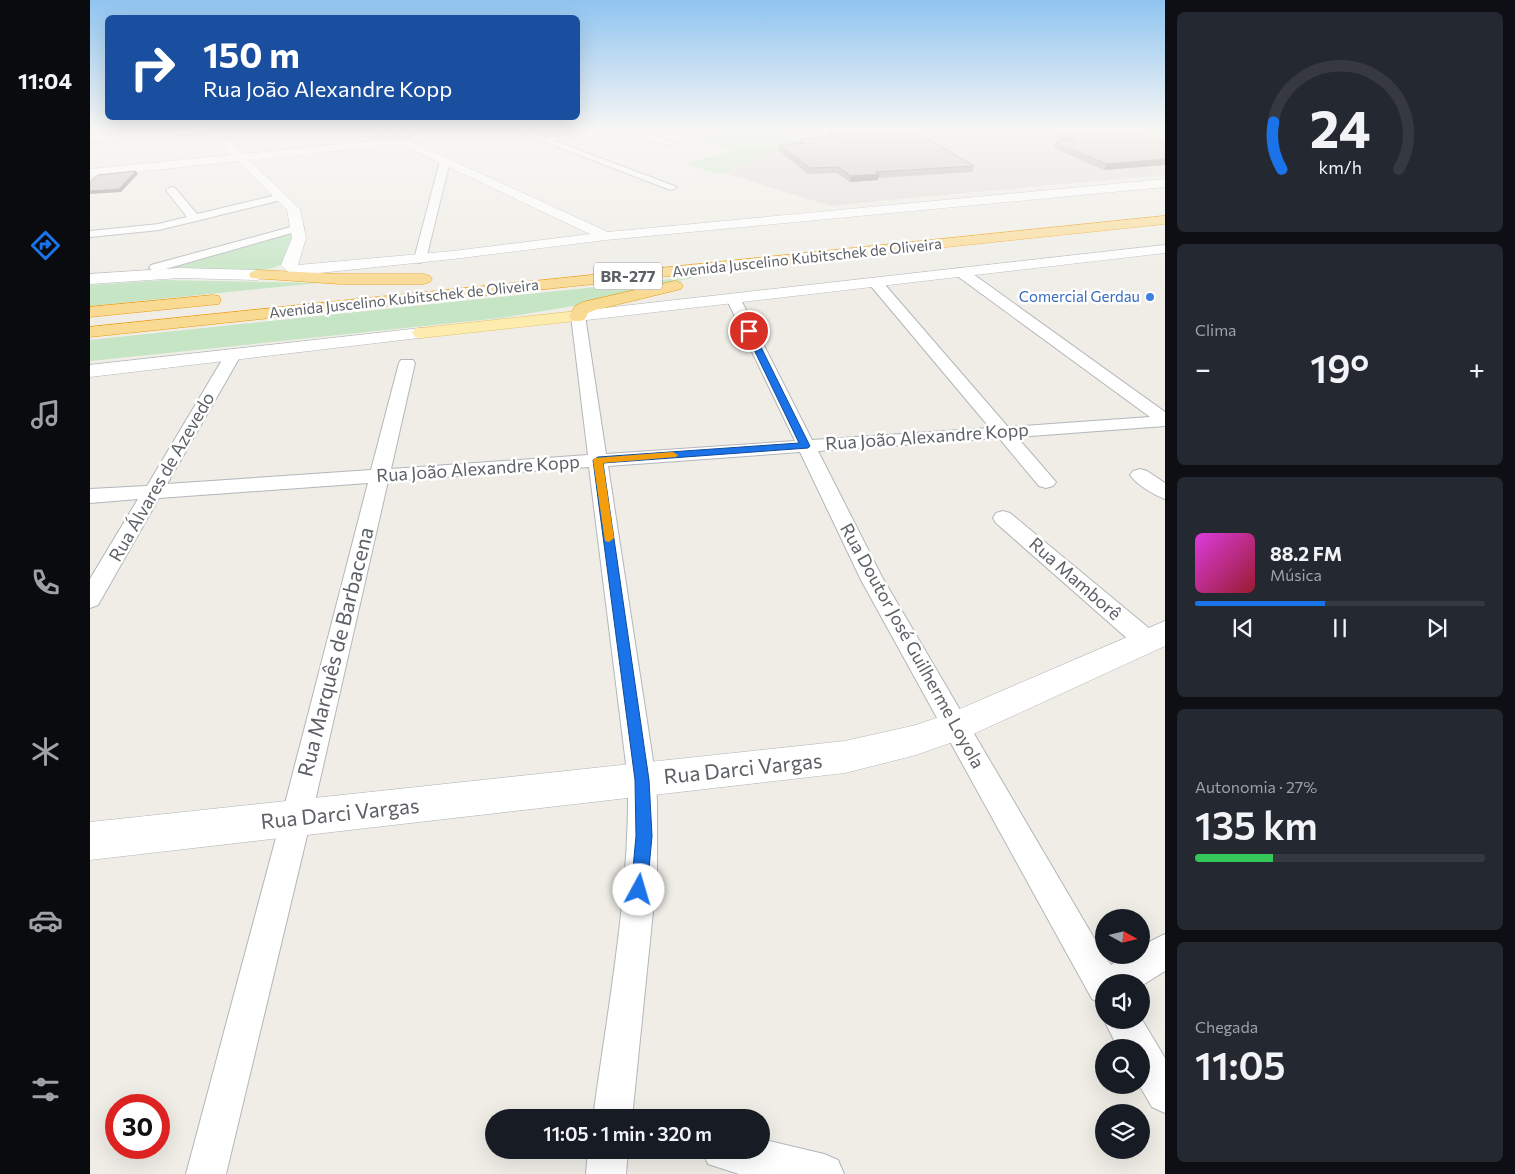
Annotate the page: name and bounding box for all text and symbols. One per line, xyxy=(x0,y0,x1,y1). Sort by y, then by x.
text: 150 m xyxy=(203,32,300,75)
icon: right xyxy=(120,35,185,100)
text: 11:04 xyxy=(18,67,72,94)
text: Rua João Alexandre Kopp xyxy=(203,75,452,102)
text: 24 xyxy=(1310,95,1370,159)
text: km/h xyxy=(1318,156,1362,178)
icon: directions xyxy=(28,228,63,263)
street label: Avenida Juscelino Kubitschek de Oliveira xyxy=(671,234,943,280)
road number: BR-277 xyxy=(594,262,662,290)
street label: Avenida Juscelino Kubitschek de Oliveira xyxy=(268,275,540,321)
place label: Comercial Gerdau xyxy=(1019,287,1140,305)
marker: Comercial Gerdau xyxy=(1144,291,1156,303)
pin xyxy=(728,310,770,352)
icon: arrive xyxy=(735,317,763,345)
text: Clima xyxy=(1195,320,1236,339)
text: 19° xyxy=(1310,344,1369,391)
text: − xyxy=(1195,351,1211,385)
text: + xyxy=(1469,351,1485,385)
street label: Rua Álvares de Azevedo xyxy=(104,388,219,565)
icon: music xyxy=(28,397,63,432)
street label: Rua João Alexandre Kopp xyxy=(824,418,1029,454)
street label: Rua João Alexandre Kopp xyxy=(375,450,580,486)
street label: Rua Doutor José Guilherme Loyola xyxy=(836,519,990,772)
street label: Rua Marquês de Barbacena xyxy=(291,524,378,779)
street label: Rua Mamborê xyxy=(1025,532,1126,624)
text: 88.2 FM xyxy=(1270,542,1342,565)
icon: phone xyxy=(28,565,63,600)
text: Música xyxy=(1270,565,1322,584)
icon: previous xyxy=(1229,614,1257,642)
icon: pause xyxy=(1326,614,1354,642)
icon: next xyxy=(1423,614,1451,642)
icon: climate xyxy=(28,734,63,769)
street label: Rua Darci Vargas xyxy=(662,747,823,788)
text: Autonomia · 27% xyxy=(1195,777,1317,796)
street label: Rua Darci Vargas xyxy=(259,792,420,833)
text: 135 km xyxy=(1195,801,1318,848)
position arrow xyxy=(612,863,664,915)
icon: car xyxy=(28,903,63,938)
north arrow xyxy=(1095,909,1150,964)
map controls xyxy=(1095,909,1150,1159)
button: sound xyxy=(1095,974,1150,1029)
text: Chegada xyxy=(1195,1017,1258,1036)
button: search xyxy=(1095,1039,1150,1094)
text: 11:05 xyxy=(1195,1041,1286,1088)
icon: filters xyxy=(28,1072,63,1107)
speed limit sign: 30 xyxy=(105,1094,170,1159)
button: layers xyxy=(1095,1104,1150,1159)
text: 11:05 · 1 min · 320 m xyxy=(543,1122,712,1145)

